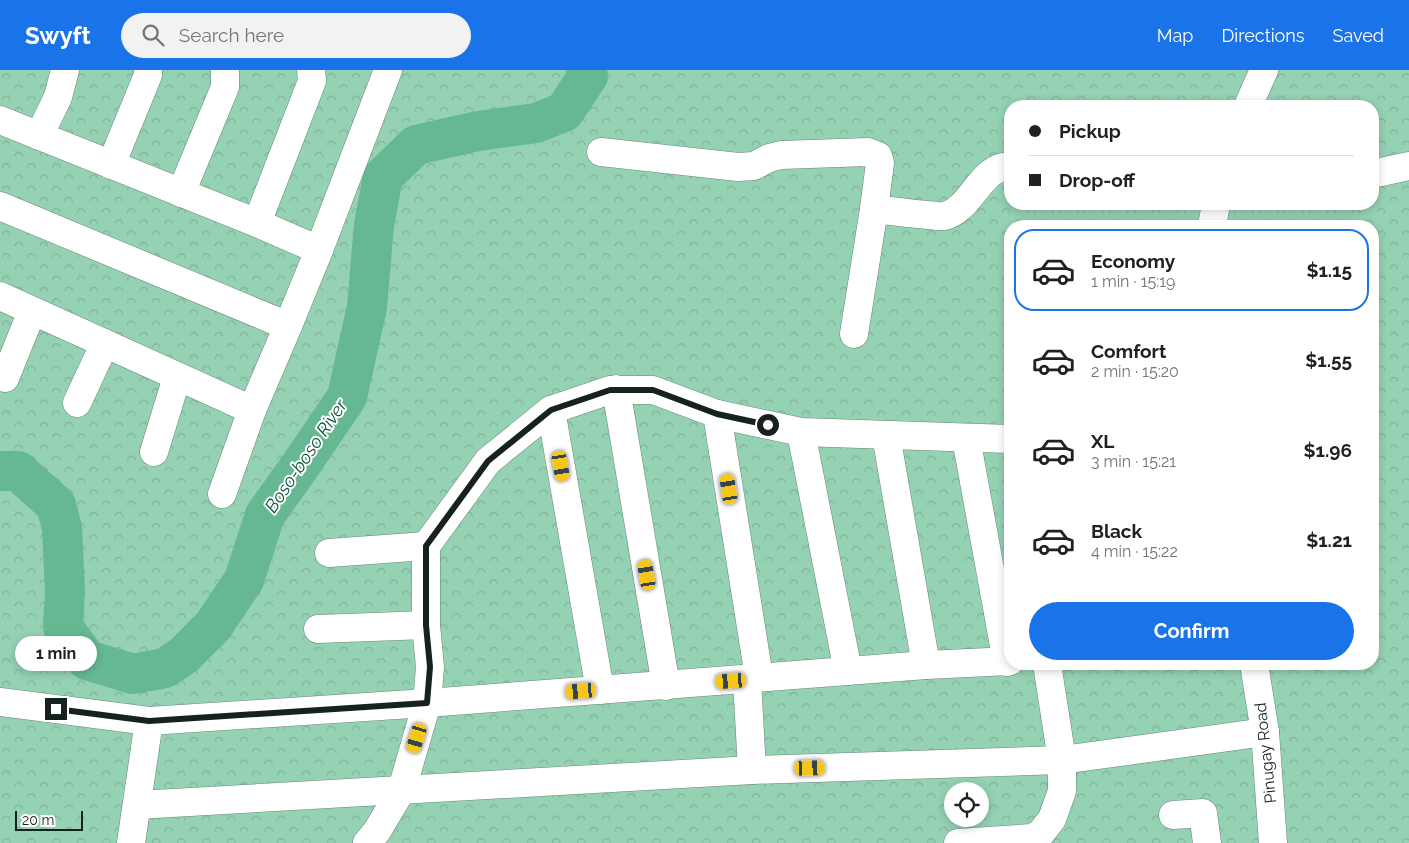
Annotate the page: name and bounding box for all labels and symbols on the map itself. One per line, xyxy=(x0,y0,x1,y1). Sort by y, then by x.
water label: Boso-boso River xyxy=(260,395,352,516)
route start xyxy=(757,414,779,436)
car xyxy=(551,450,570,482)
car xyxy=(719,473,738,505)
car xyxy=(637,559,656,591)
callout: 1 min xyxy=(15,636,97,672)
car xyxy=(715,672,746,690)
car xyxy=(565,682,596,700)
route end xyxy=(45,698,67,720)
street label: Pinugay Road xyxy=(1251,702,1280,804)
car xyxy=(405,721,428,755)
car xyxy=(794,760,825,776)
scale bar xyxy=(15,808,82,831)

